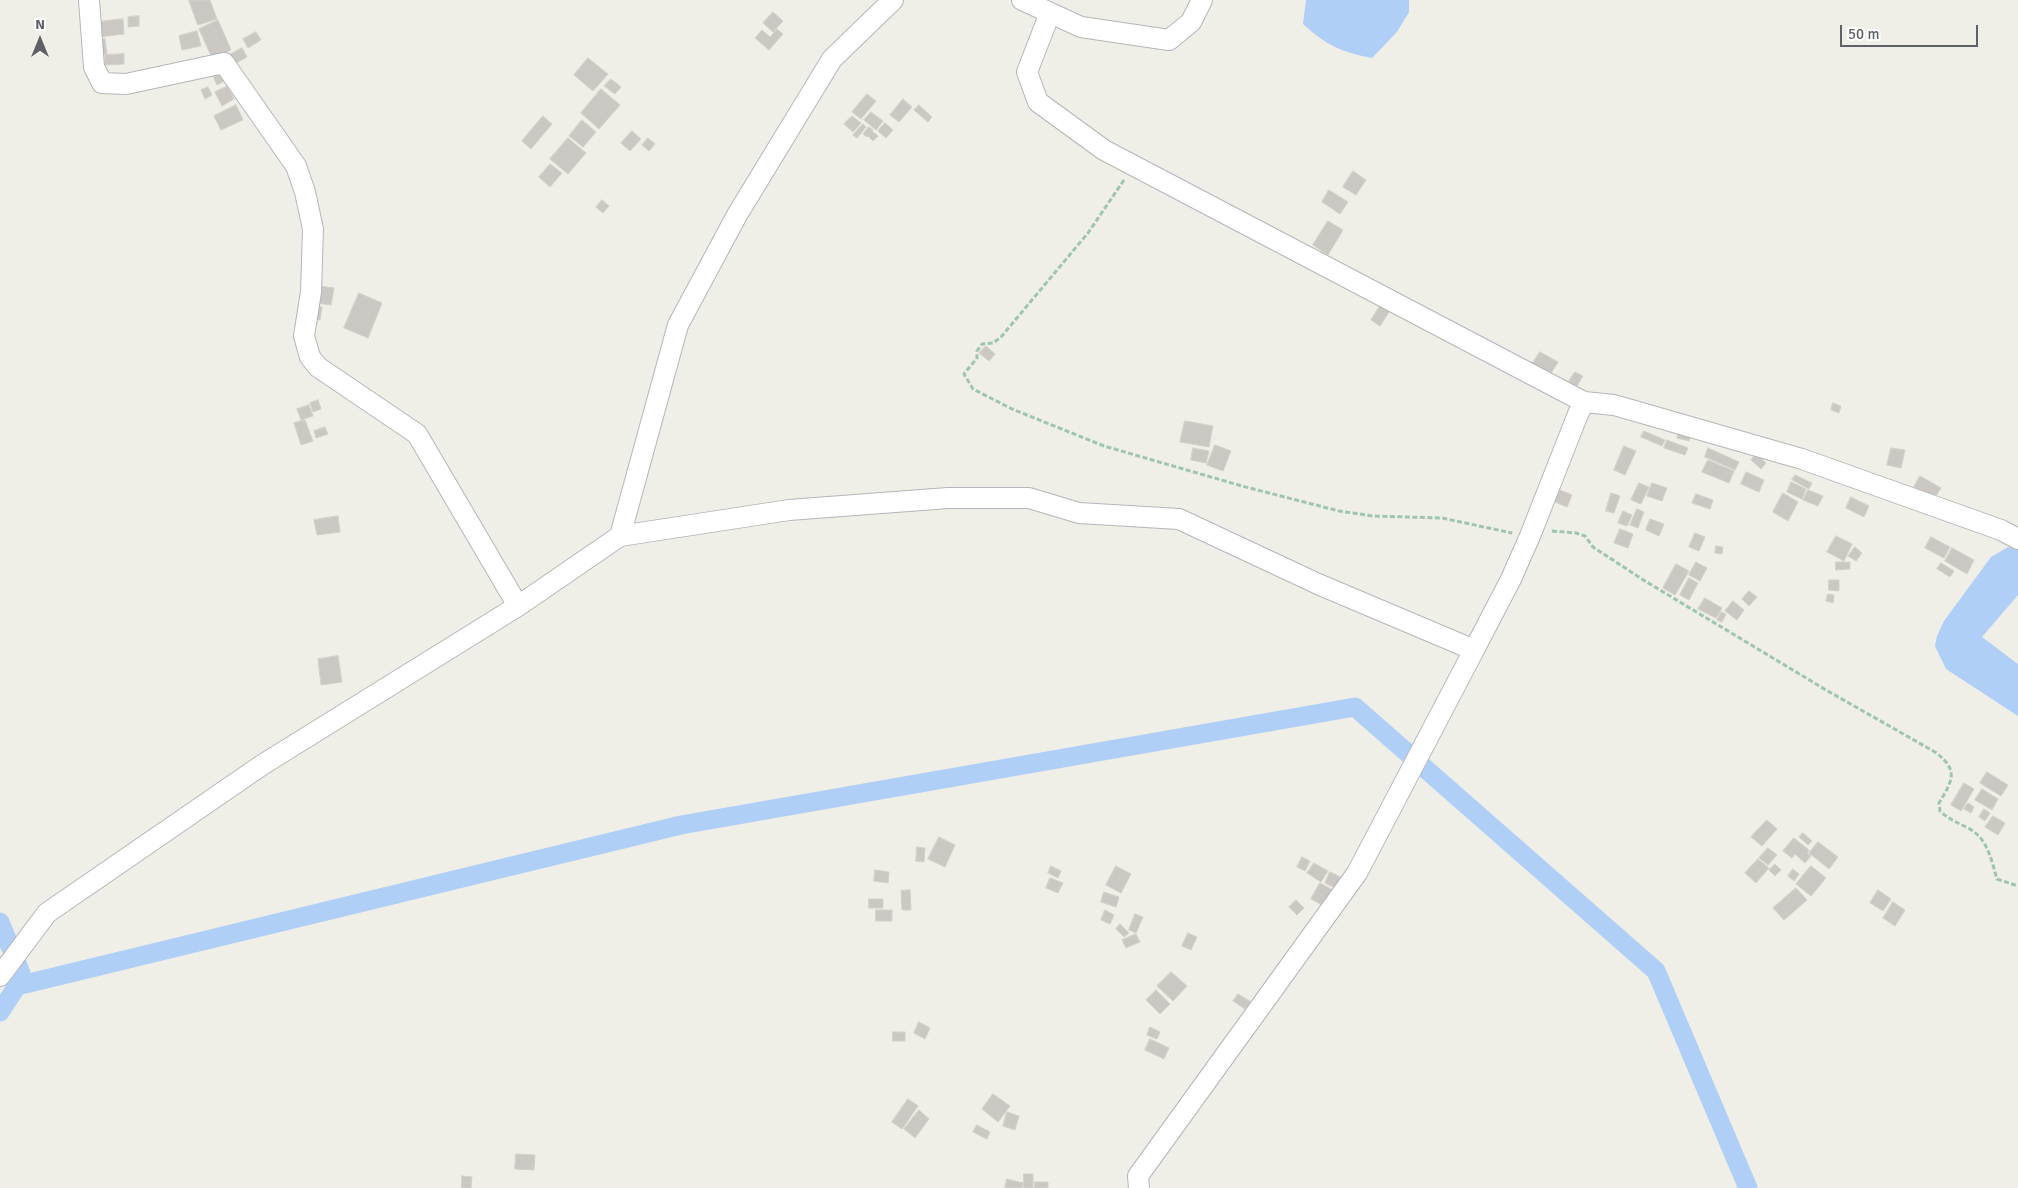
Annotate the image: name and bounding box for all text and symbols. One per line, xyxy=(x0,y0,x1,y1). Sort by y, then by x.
north arrow xyxy=(15,15,65,65)
scale bar xyxy=(1843,15,1980,47)
text: N xyxy=(35,16,45,33)
text: 50 m xyxy=(1848,25,1879,43)

